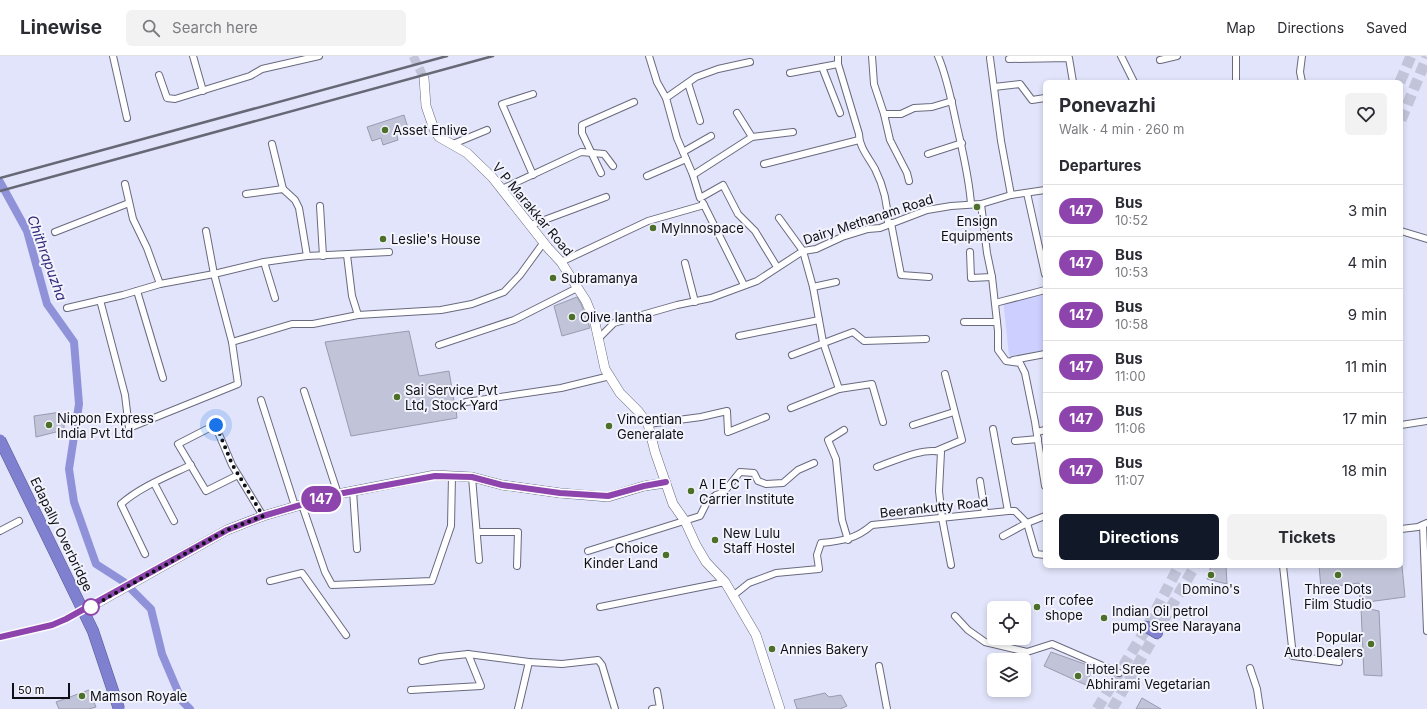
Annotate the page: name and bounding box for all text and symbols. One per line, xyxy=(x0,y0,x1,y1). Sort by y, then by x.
search box xyxy=(126,10,406,46)
text: Linewise xyxy=(20,16,102,39)
icon: search xyxy=(140,17,162,39)
text: Search here xyxy=(172,18,258,37)
text: Map xyxy=(1226,19,1255,36)
text: Directions xyxy=(1277,19,1344,36)
text: Saved xyxy=(1366,19,1407,36)
button: heart xyxy=(1345,93,1387,135)
text: Ponevazhi xyxy=(1059,94,1156,117)
text: Walk · 4 min · 260 m xyxy=(1059,121,1184,137)
place label: Asset Enlive xyxy=(393,122,468,138)
marker: Asset Enlive xyxy=(380,125,390,135)
text: Departures xyxy=(1059,156,1141,175)
street label: V P Marakkar Road xyxy=(489,159,577,259)
street label: Dairy Methanam Road xyxy=(801,190,935,248)
text: Bus xyxy=(1115,193,1143,212)
text: 3 min xyxy=(1348,201,1387,220)
marker: Ensign Equipments xyxy=(972,202,982,212)
text: 147 xyxy=(1069,202,1093,219)
text: 10:52 xyxy=(1115,212,1148,228)
water label: Chithrapuzha xyxy=(24,213,71,303)
place label: Ensign Equipments xyxy=(941,213,1013,244)
place label: Mylnnospace xyxy=(661,220,744,236)
marker: Mylnnospace xyxy=(648,223,658,233)
place label: Leslie's House xyxy=(391,231,480,247)
marker: Leslie's House xyxy=(378,234,388,244)
text: Bus xyxy=(1115,245,1143,264)
text: 4 min xyxy=(1347,253,1387,272)
text: 147 xyxy=(1069,254,1093,271)
text: 10:53 xyxy=(1115,264,1148,280)
place label: Subramanya xyxy=(561,270,638,286)
marker: Subramanya xyxy=(548,273,558,283)
text: Bus xyxy=(1115,297,1143,316)
text: 9 min xyxy=(1348,305,1387,324)
text: 147 xyxy=(1069,306,1093,323)
place label: Olive Iantha xyxy=(580,309,652,325)
marker: Olive Iantha xyxy=(567,312,577,322)
text: 10:58 xyxy=(1115,316,1148,332)
text: Bus xyxy=(1115,349,1143,368)
text: 11 min xyxy=(1345,357,1387,376)
text: 147 xyxy=(1069,358,1093,375)
text: 11:00 xyxy=(1115,368,1146,384)
place label: Sai Service Pvt Ltd, Stock Yard xyxy=(405,382,498,413)
marker: Sai Service Pvt Ltd, Stock Yard xyxy=(392,392,402,402)
text: Bus xyxy=(1115,401,1143,420)
text: 17 min xyxy=(1343,409,1387,428)
place label: Nippon Express India Pvt Ltd xyxy=(57,410,154,441)
text: 147 xyxy=(1069,410,1093,427)
place label: Vincentian Generalate xyxy=(617,411,684,442)
your location xyxy=(206,415,226,435)
marker: Nippon Express India Pvt Ltd xyxy=(44,420,54,430)
text: 11:06 xyxy=(1115,420,1146,436)
marker: Vincentian Generalate xyxy=(604,421,614,431)
text: Bus xyxy=(1115,453,1143,472)
text: 18 min xyxy=(1342,461,1387,480)
text: 147 xyxy=(1069,462,1093,479)
text: 11:07 xyxy=(1115,472,1145,488)
street label: Edapally Overbridge xyxy=(27,474,97,594)
place label: A I E C T Carrier Institute xyxy=(699,476,794,507)
line badge: 147 xyxy=(298,486,344,512)
marker: A I E C T Carrier Institute xyxy=(686,486,696,496)
text: 147 xyxy=(309,490,333,507)
street label: Beerankutty Road xyxy=(879,493,989,521)
button: Directions xyxy=(1059,514,1219,560)
button: Tickets xyxy=(1227,514,1387,560)
place label: New Lulu Staff Hostel xyxy=(723,525,795,556)
marker: New Lulu Staff Hostel xyxy=(710,535,720,545)
place label: Choice Kinder Land xyxy=(584,540,658,571)
marker: Choice Kinder Land xyxy=(661,550,671,560)
marker: Domino's xyxy=(1206,570,1216,580)
marker: Three Dots Film Studio xyxy=(1333,570,1343,580)
place label: Domino's xyxy=(1182,581,1240,597)
place label: Three Dots Film Studio xyxy=(1304,581,1372,612)
place label: rr cofee shope xyxy=(1045,592,1093,623)
unlabelled marker xyxy=(82,598,100,616)
map controls xyxy=(987,601,1031,697)
button: locate xyxy=(987,601,1031,645)
marker: rr cofee shope xyxy=(1032,602,1042,612)
place label: Indian Oil petrol pump Sree Narayana xyxy=(1112,603,1241,634)
marker: Indian Oil petrol pump Sree Narayana xyxy=(1099,613,1109,623)
place label: Popular Auto Dealers xyxy=(1284,629,1363,660)
marker: Popular Auto Dealers xyxy=(1366,639,1376,649)
place label: Annies Bakery xyxy=(780,641,868,657)
marker: Annies Bakery xyxy=(767,644,777,654)
button: layers xyxy=(987,653,1031,697)
place label: Hotel Sree Abhirami Vegetarian xyxy=(1086,661,1210,692)
marker: Hotel Sree Abhirami Vegetarian xyxy=(1073,671,1083,681)
scale bar xyxy=(12,681,70,700)
text: 50 m xyxy=(18,683,44,697)
place label: Mamson Royale xyxy=(90,688,187,704)
marker: Mamson Royale xyxy=(77,691,87,701)

